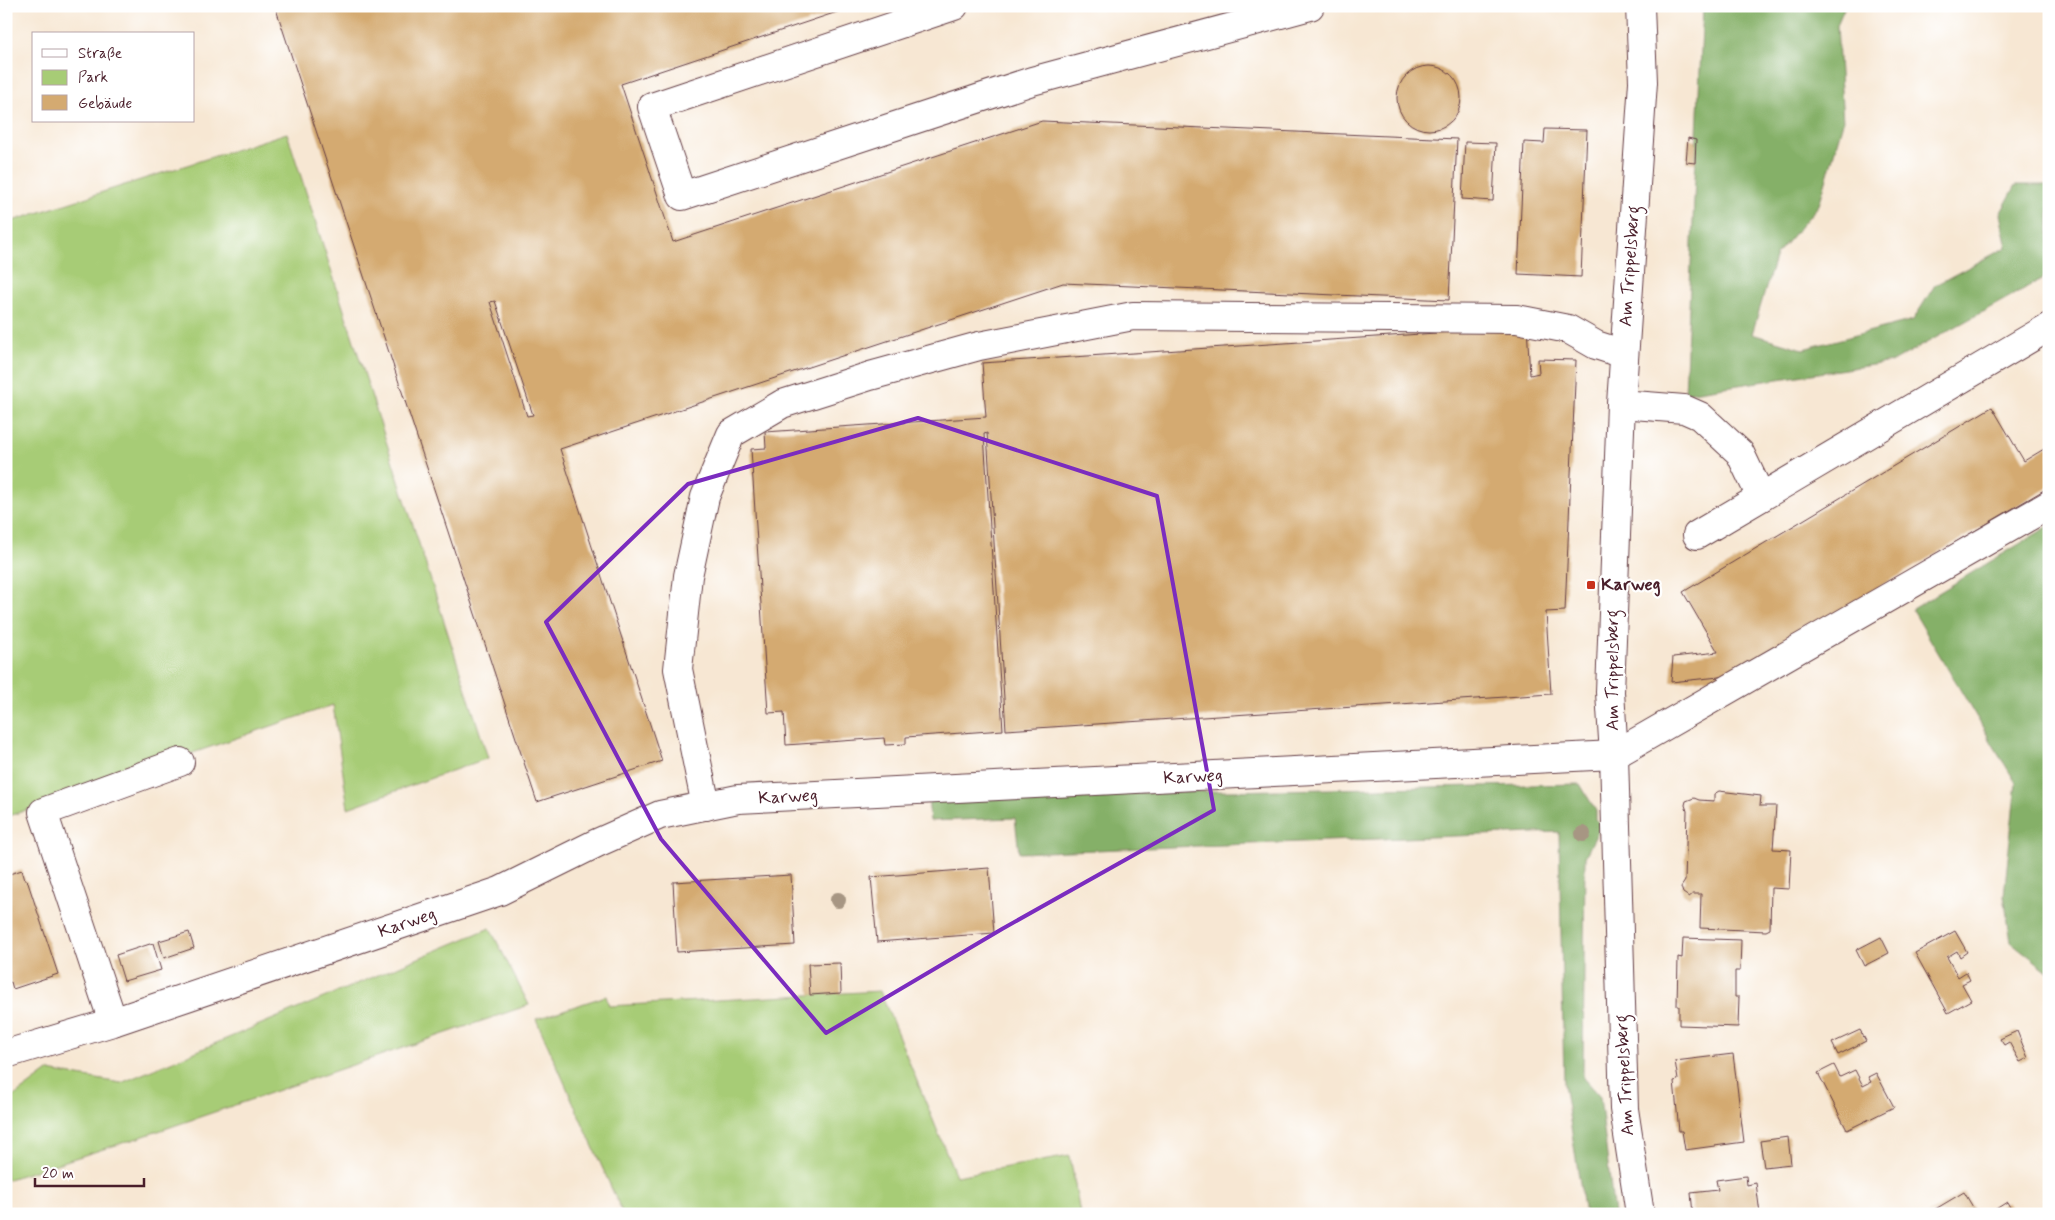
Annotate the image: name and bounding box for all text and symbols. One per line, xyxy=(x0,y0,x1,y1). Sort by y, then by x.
legend xyxy=(32,32,195,122)
text: Straße xyxy=(78,44,122,64)
text: Park xyxy=(78,68,108,88)
text: Gebäude xyxy=(78,94,132,114)
street label: Am Trippelsberg xyxy=(1614,205,1648,328)
place label: Karweg xyxy=(1601,573,1661,597)
marker: Karweg xyxy=(1585,579,1597,591)
street label: Am Trippelsberg xyxy=(1601,609,1627,731)
street label: Karweg xyxy=(1163,763,1223,791)
street label: Karweg xyxy=(758,783,818,811)
street label: Karweg xyxy=(375,902,439,944)
street label: Am Trippelsberg xyxy=(1610,1014,1642,1136)
scale bar xyxy=(35,1155,144,1187)
text: 20 m xyxy=(42,1164,74,1184)

